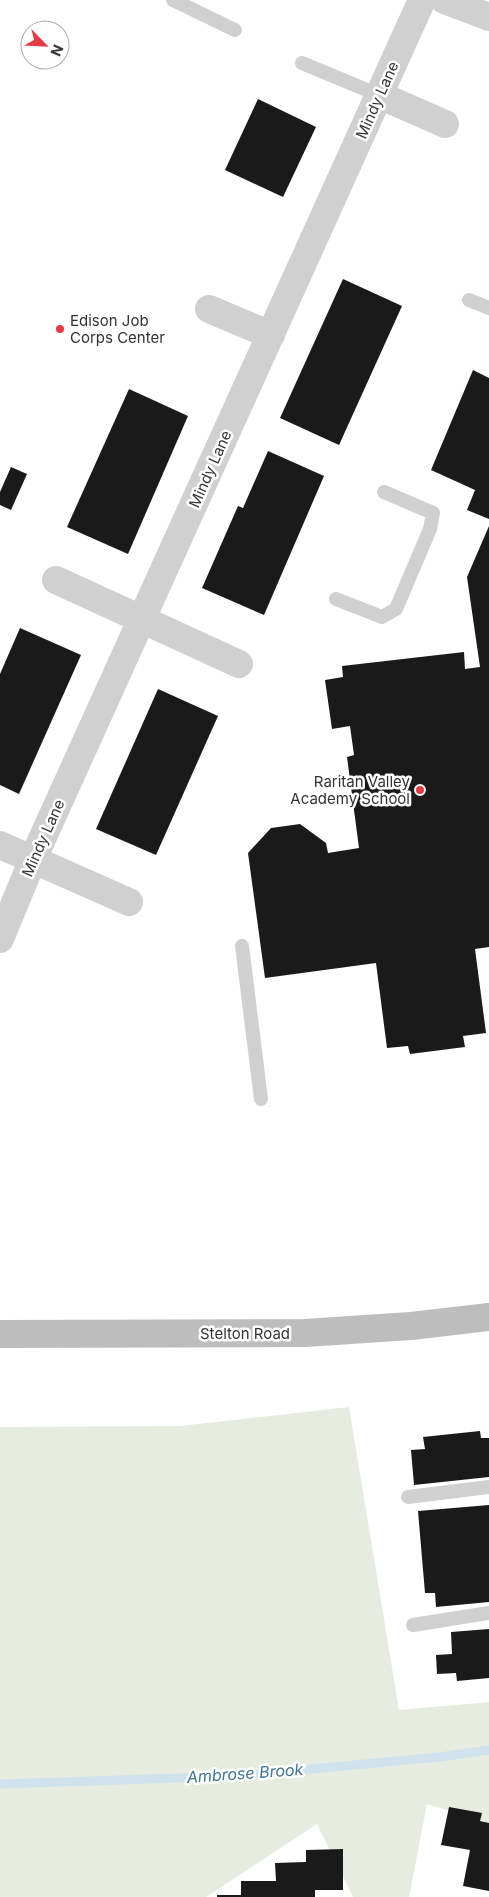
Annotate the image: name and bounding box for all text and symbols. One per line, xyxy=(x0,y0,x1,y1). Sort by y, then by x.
north arrow xyxy=(20,20,70,70)
text: N xyxy=(47,42,67,59)
street label: Mindy Lane xyxy=(352,58,402,142)
place label: Edison Job Corps Center xyxy=(70,311,165,347)
marker: Edison Job Corps Center xyxy=(54,323,66,335)
street label: Mindy Lane xyxy=(185,427,235,511)
place label: Raritan Valley Academy School xyxy=(290,772,411,808)
marker: Raritan Valley Academy School xyxy=(414,784,426,796)
street label: Mindy Lane xyxy=(18,796,68,880)
street label: Stelton Road xyxy=(200,1324,290,1343)
water label: Ambrose Brook xyxy=(185,1759,304,1787)

